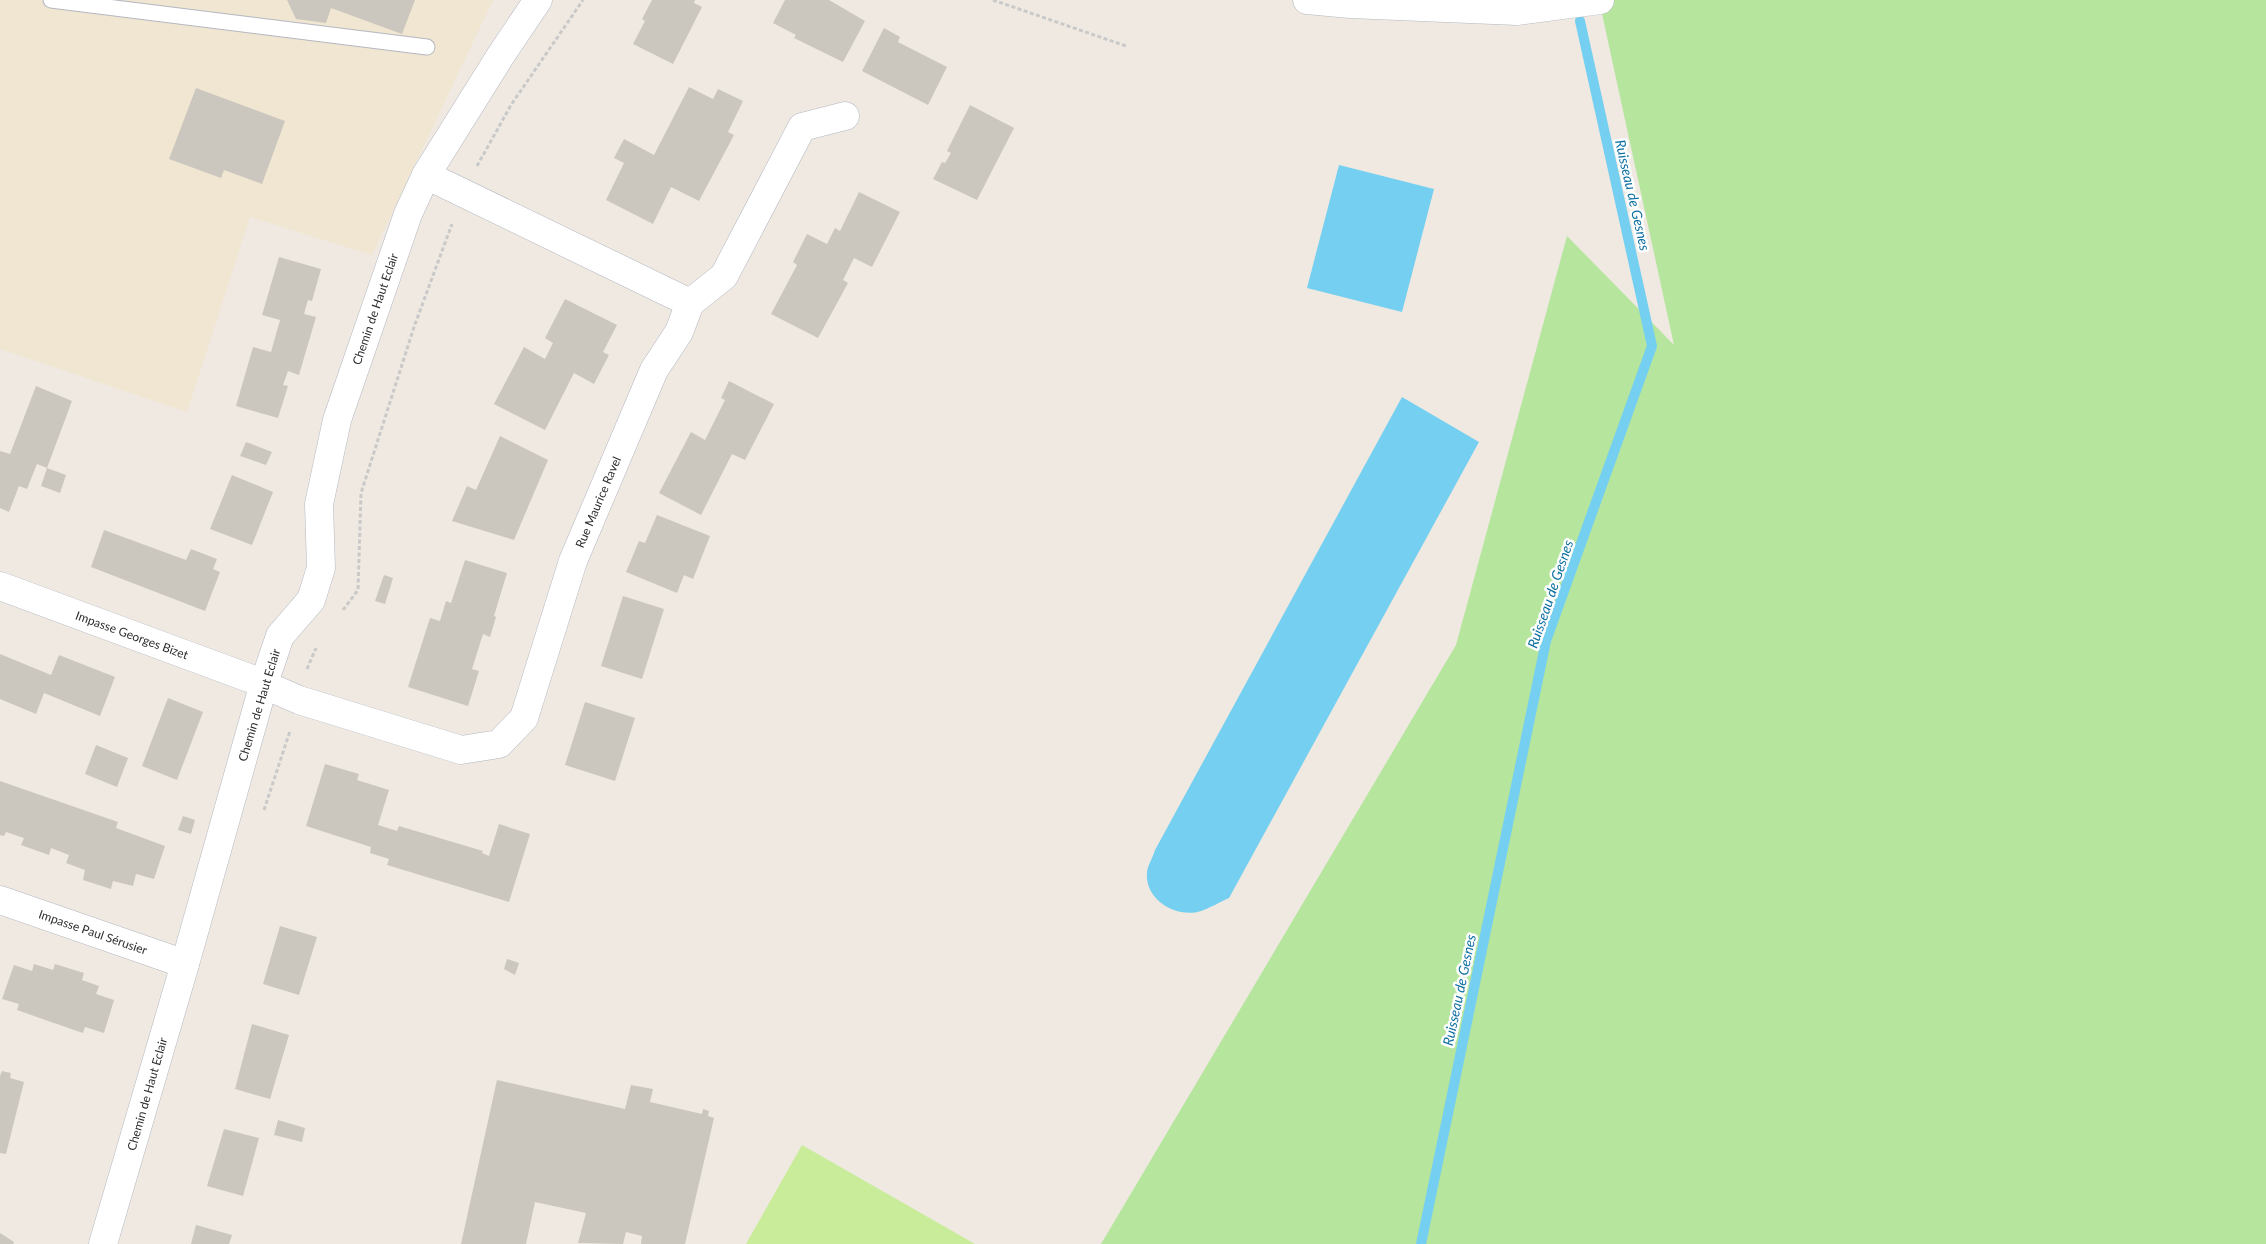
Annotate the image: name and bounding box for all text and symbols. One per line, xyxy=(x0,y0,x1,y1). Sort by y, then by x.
water label: Ruisseau de Gesnes xyxy=(1612,138,1654,252)
street label: Chemin de Haut Eclair xyxy=(349,251,401,367)
street label: Rue Maurice Ravel xyxy=(572,454,624,550)
water label: Ruisseau de Gesnes xyxy=(1524,537,1577,650)
street label: Impasse Georges Bizet xyxy=(74,608,191,663)
street label: Chemin de Haut Eclair xyxy=(235,646,283,763)
street label: Impasse Paul Sérusier xyxy=(37,906,150,958)
water label: Ruisseau de Gesnes xyxy=(1439,933,1479,1047)
street label: Chemin de Haut Eclair xyxy=(124,1035,171,1152)

